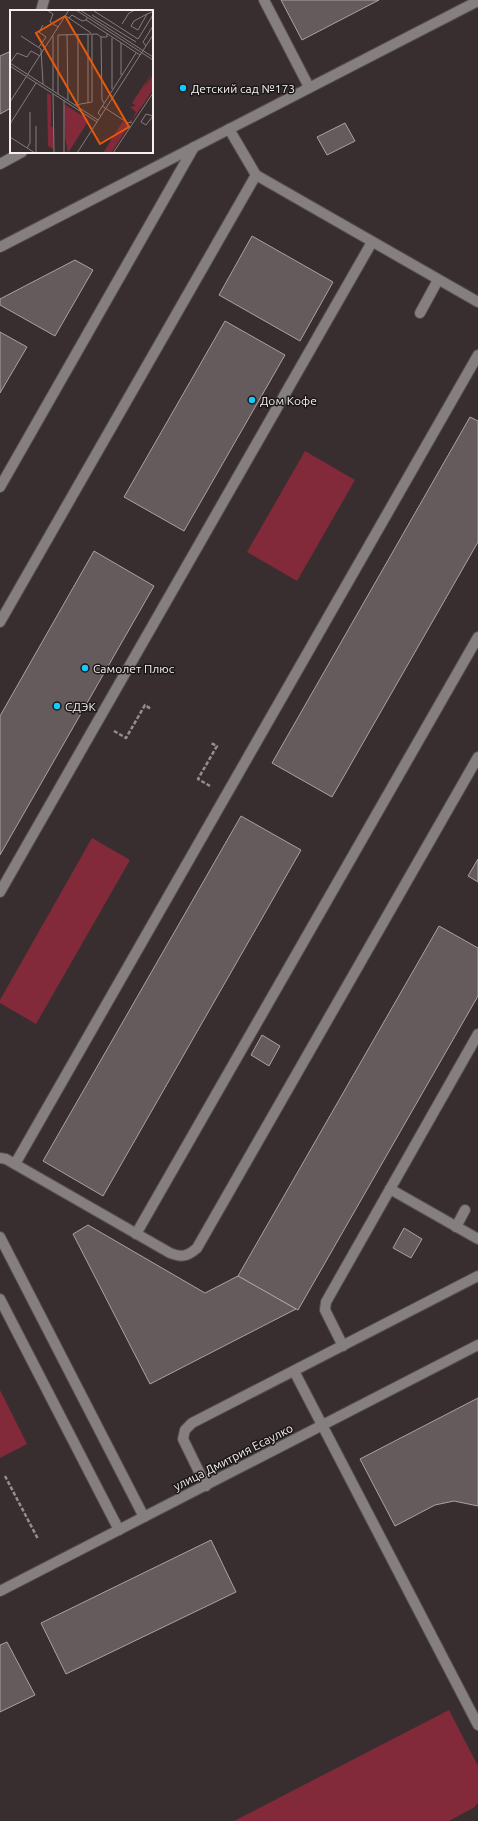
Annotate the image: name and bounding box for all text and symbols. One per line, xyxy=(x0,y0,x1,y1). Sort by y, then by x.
inset map xyxy=(10,10,153,153)
place label: Детский сад №173 xyxy=(191,82,295,95)
marker: Детский сад №173 xyxy=(178,83,188,93)
place label: Дом Кофе xyxy=(260,394,317,407)
marker: Дом Кофе xyxy=(247,395,257,405)
place label: Самолет Плюс xyxy=(93,662,175,675)
marker: Самолет Плюс xyxy=(80,663,90,673)
place label: СДЭК xyxy=(65,700,96,713)
marker: СДЭК xyxy=(52,701,62,711)
street label: улица Дмитрия Есаулко xyxy=(171,1421,295,1493)

